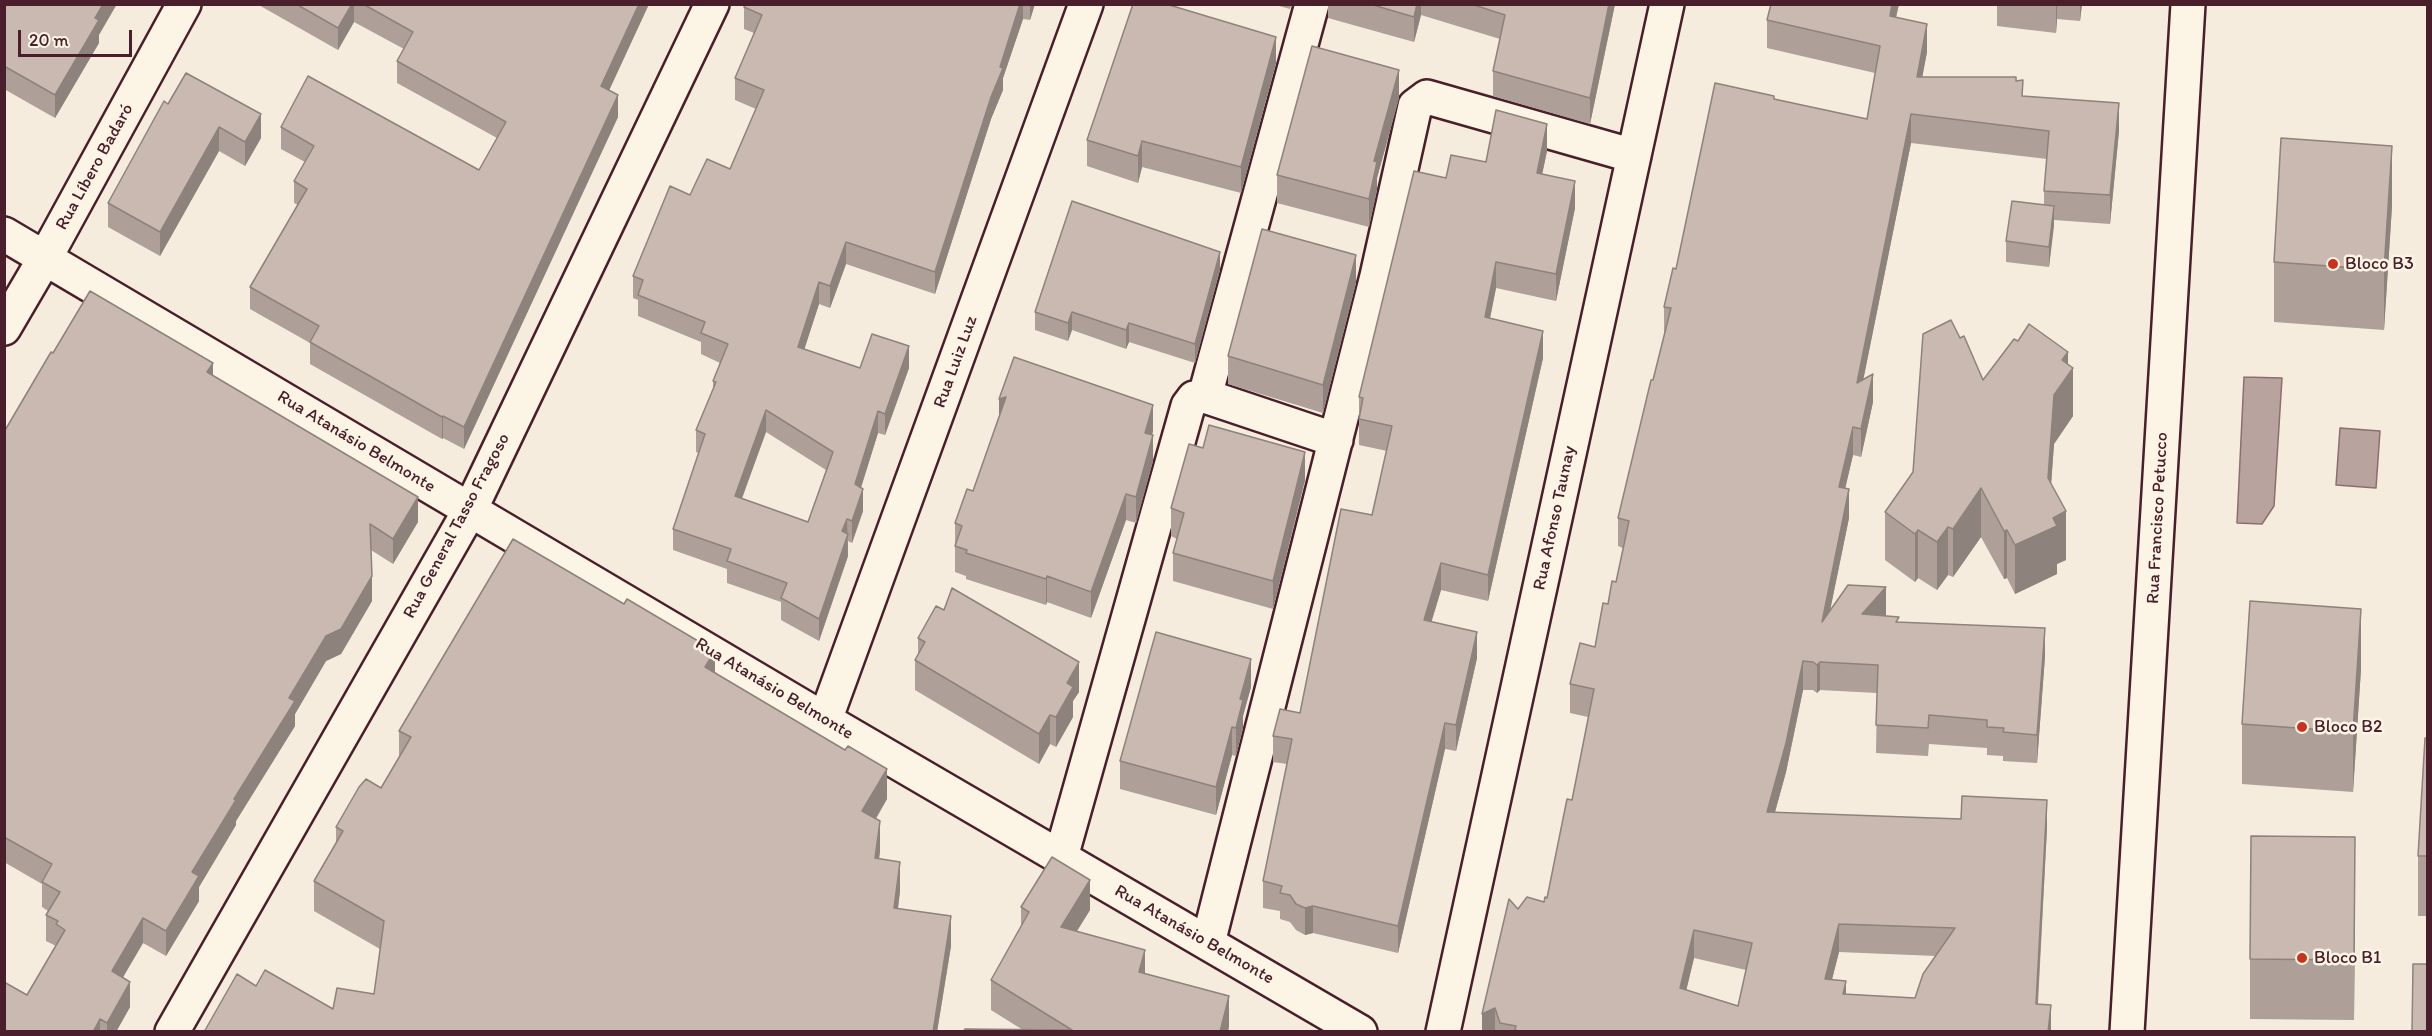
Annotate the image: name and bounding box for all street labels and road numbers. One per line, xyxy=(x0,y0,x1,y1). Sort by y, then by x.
street label: Rua Líbero Badaró xyxy=(51,100,139,234)
street label: Rua Luiz Luz xyxy=(929,313,983,411)
street label: Rua Atanásio Belmonte xyxy=(273,386,439,498)
street label: Rua General Tasso Fragoso xyxy=(399,430,515,622)
street label: Rua Francisco Petucco xyxy=(2143,432,2173,604)
street label: Rua Afonso Taunay xyxy=(1529,444,1581,592)
street label: Rua Atanásio Belmonte xyxy=(691,633,857,745)
street label: Rua Atanásio Belmonte xyxy=(1110,880,1278,990)

